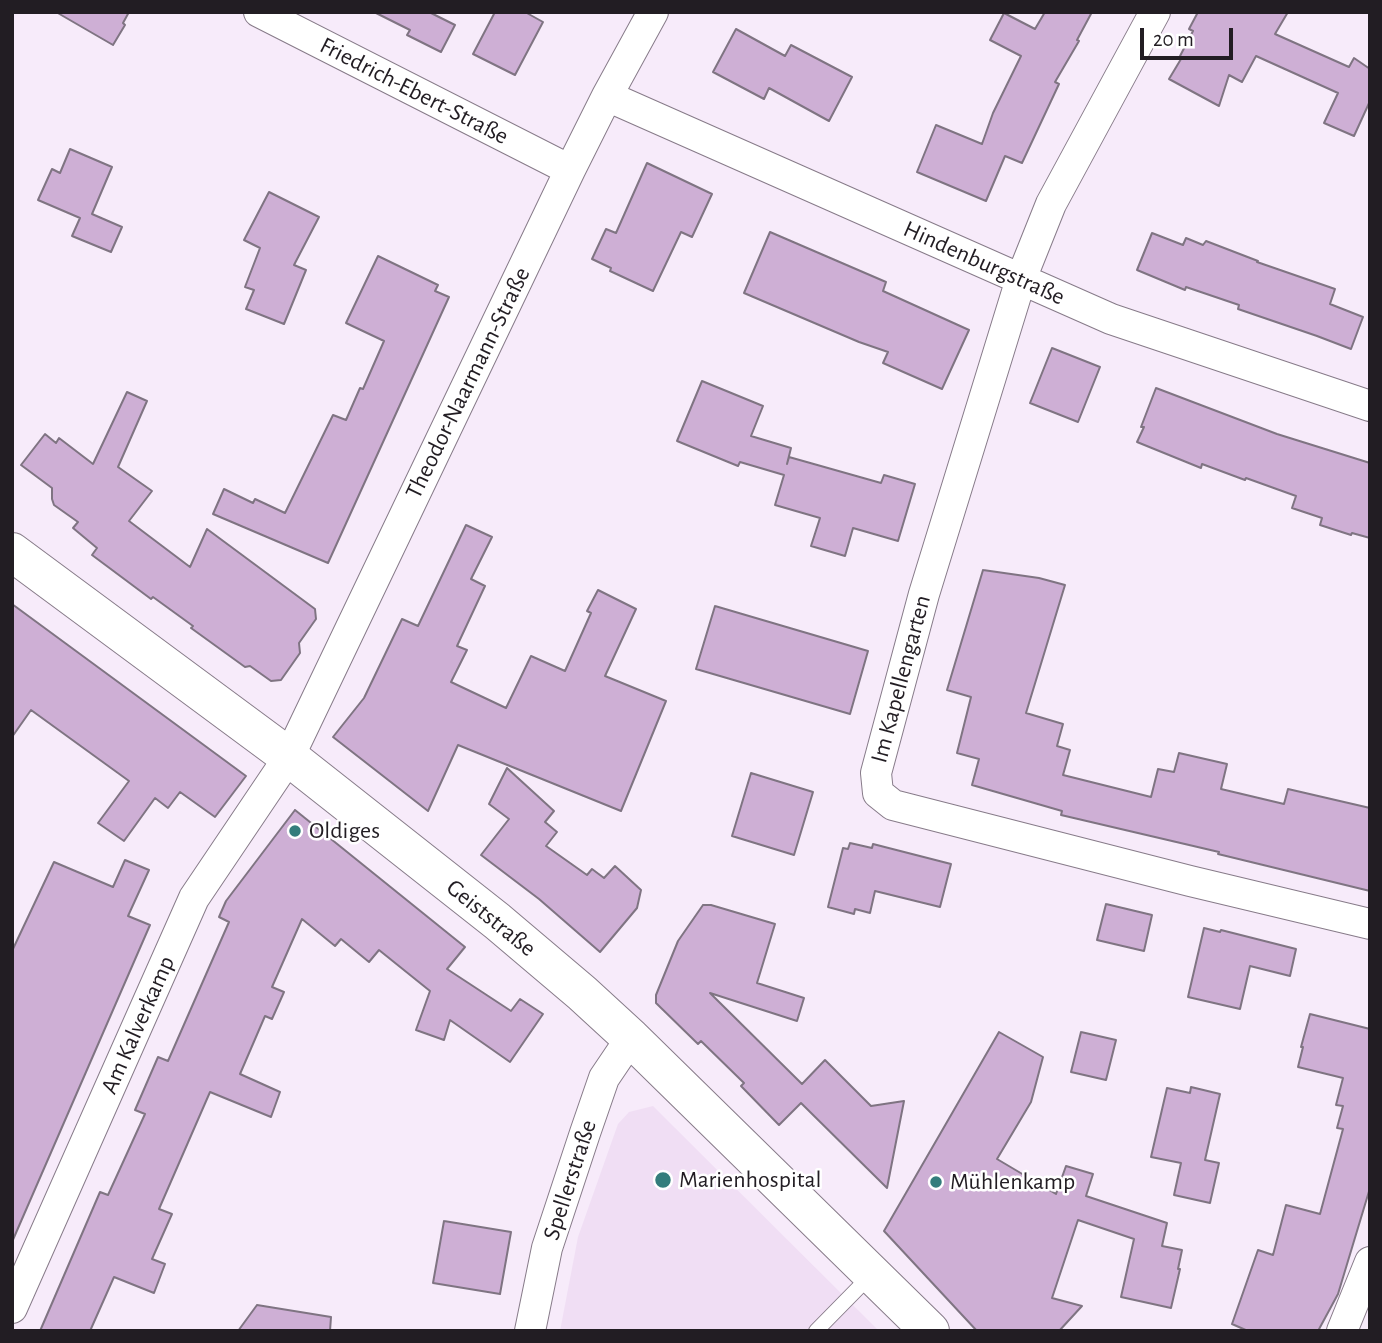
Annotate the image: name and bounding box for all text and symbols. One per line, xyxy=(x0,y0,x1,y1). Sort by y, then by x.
scale bar xyxy=(1144,14,1237,58)
text: 20 m xyxy=(1153,29,1194,50)
street label: Friedrich-Ebert-Straße xyxy=(315,31,513,151)
street label: Hindenburgstraße xyxy=(899,215,1069,311)
street label: Theodor-Naarmann-Straße xyxy=(399,263,537,503)
street label: Im Kapellengarten xyxy=(865,592,937,766)
place label: Oldiges xyxy=(309,817,380,845)
marker: Oldiges xyxy=(287,823,303,839)
street label: Geiststraße xyxy=(440,873,542,963)
street label: Am Kalverkamp xyxy=(95,952,181,1098)
street label: Spellerstraße xyxy=(537,1116,603,1244)
place label: Marienhospital xyxy=(679,1166,821,1194)
place label: Mühlenkamp xyxy=(950,1168,1075,1196)
marker: Marienhospital xyxy=(653,1170,673,1190)
marker: Mühlenkamp xyxy=(928,1174,944,1190)

